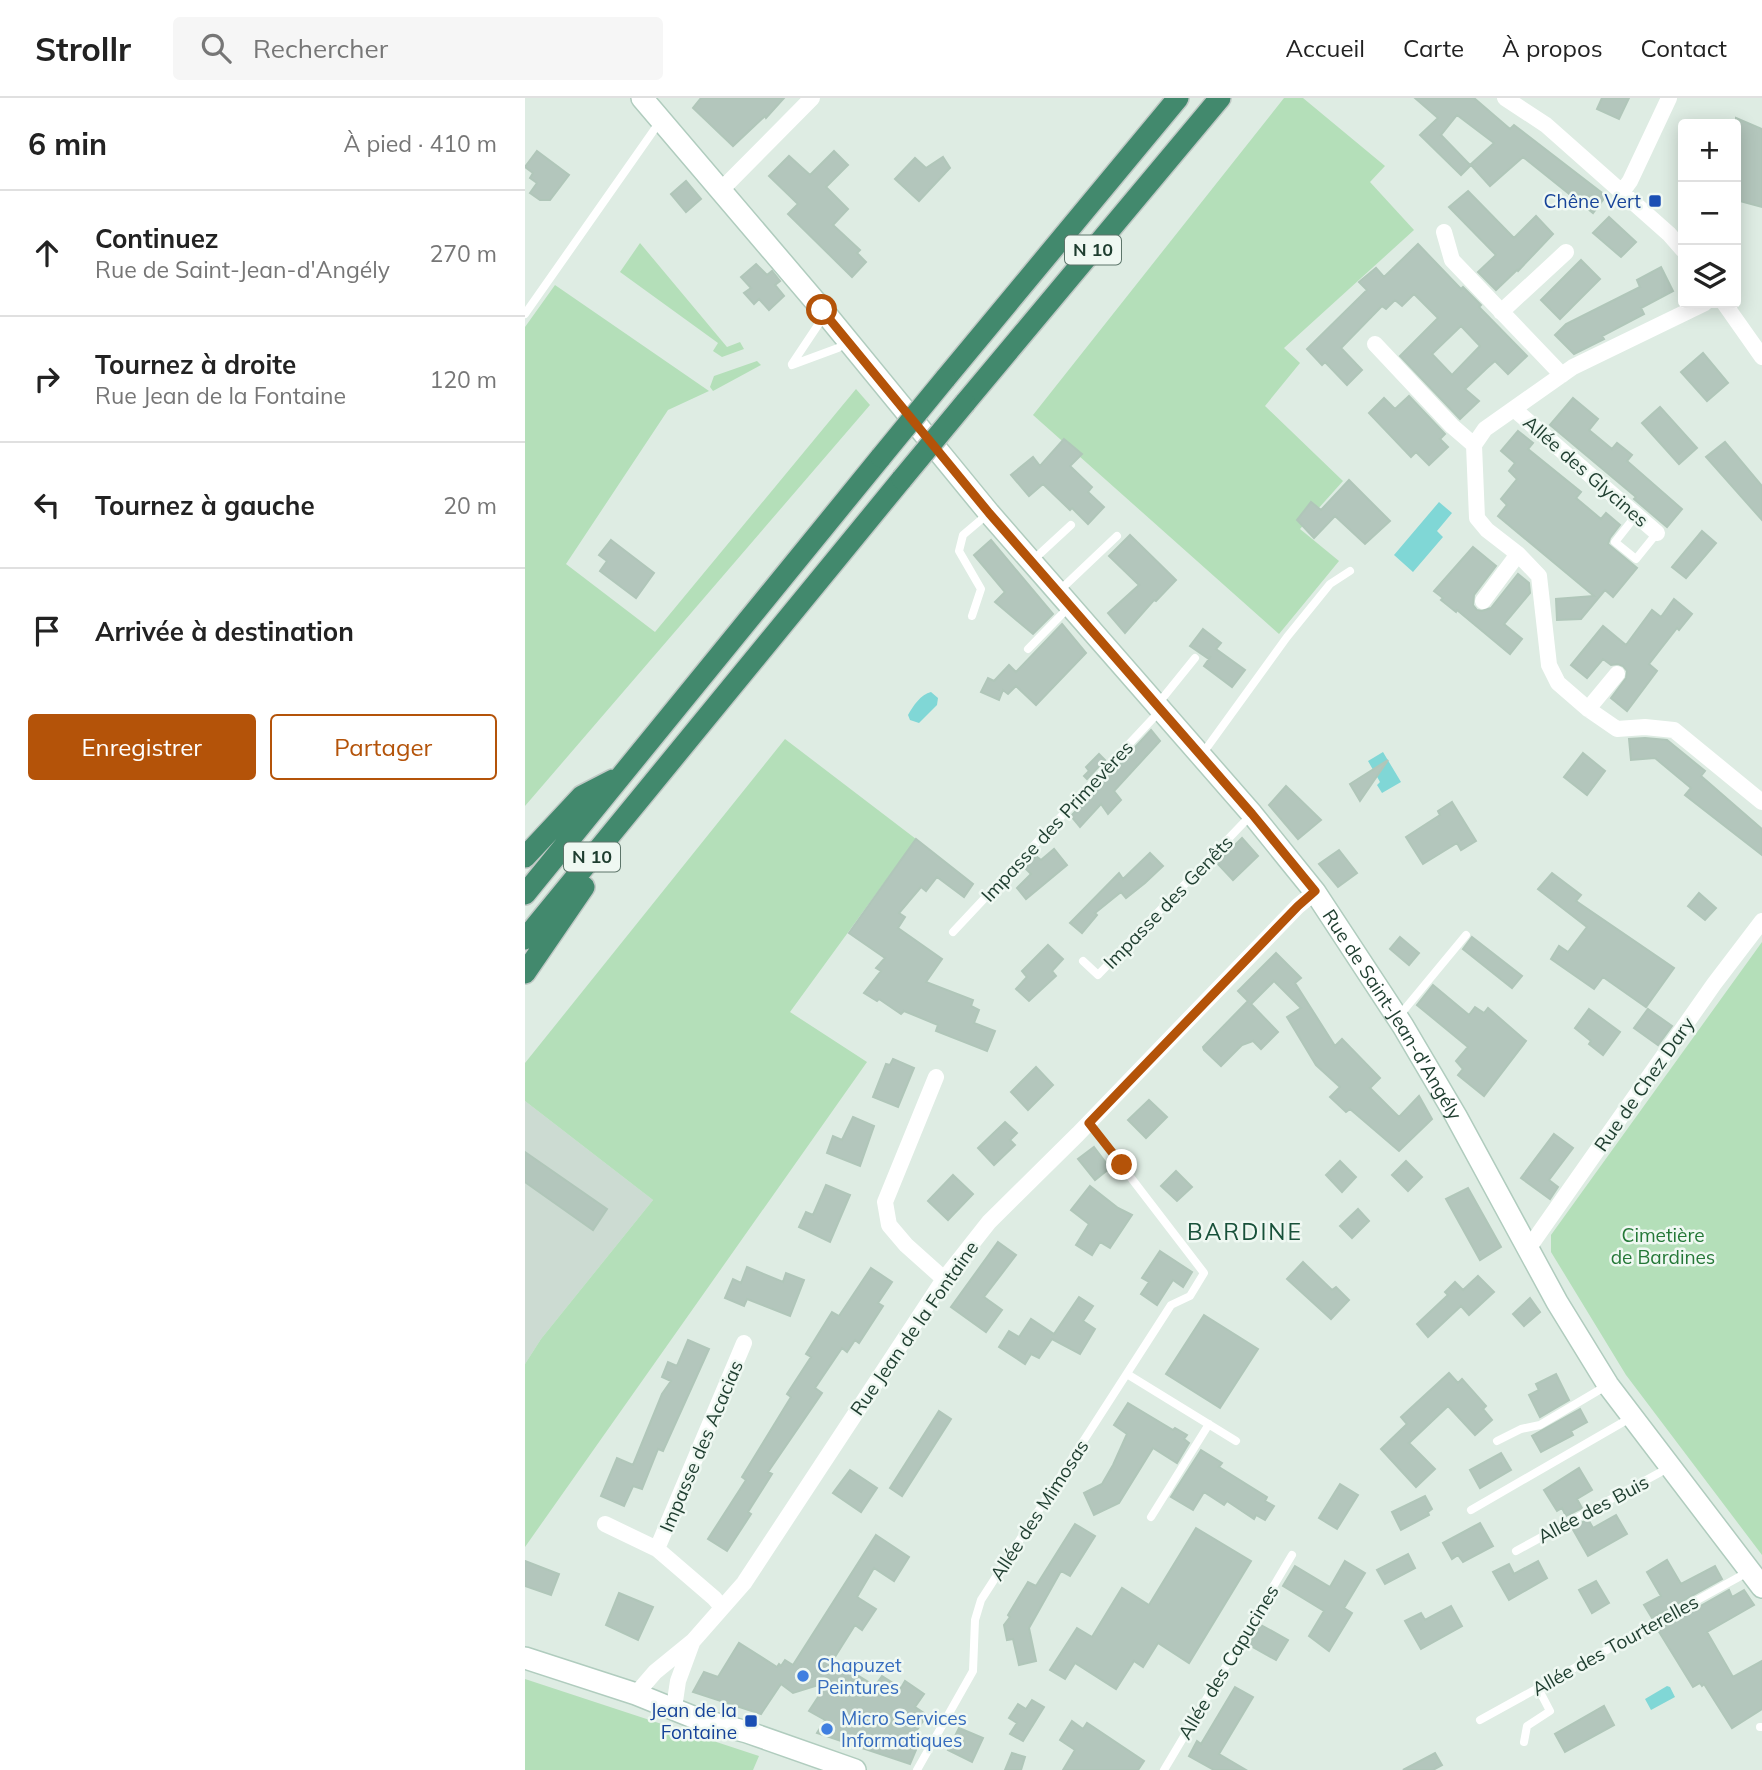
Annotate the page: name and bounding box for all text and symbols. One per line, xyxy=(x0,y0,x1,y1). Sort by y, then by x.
search box xyxy=(173,17,663,80)
text: Strollr xyxy=(35,28,131,69)
icon: search xyxy=(197,29,235,67)
text: Rechercher xyxy=(253,32,388,65)
text: Accueil xyxy=(1286,33,1365,63)
text: Carte xyxy=(1403,33,1464,63)
text: À propos xyxy=(1502,33,1603,63)
text: Contact xyxy=(1641,33,1727,63)
map controls xyxy=(1678,119,1741,308)
button: + xyxy=(1678,119,1741,182)
text: 6 min xyxy=(28,125,107,163)
text: À pied · 410 m xyxy=(344,129,497,158)
button: − xyxy=(1678,182,1741,245)
place label: Chêne Vert xyxy=(1544,189,1641,213)
marker: Chêne Vert xyxy=(1647,193,1663,209)
text: Continuez xyxy=(95,222,219,255)
icon: ahead xyxy=(28,234,66,272)
road number: N 10 xyxy=(1065,236,1121,265)
text: 270 m xyxy=(429,239,497,268)
button: layers xyxy=(1678,245,1741,308)
text: Rue de Saint-Jean-d'Angély xyxy=(95,255,390,284)
route start xyxy=(806,294,837,325)
text: Tournez à droite xyxy=(95,348,296,381)
icon: right xyxy=(28,360,66,398)
text: 120 m xyxy=(429,365,497,394)
text: Rue Jean de la Fontaine xyxy=(95,381,346,410)
street label: Allée des Glycines xyxy=(1519,410,1653,532)
icon: left xyxy=(28,486,66,524)
text: Tournez à gauche xyxy=(95,489,315,522)
text: 20 m xyxy=(443,491,497,520)
icon: arrive xyxy=(28,612,66,650)
text: Arrivée à destination xyxy=(95,615,354,648)
button: Enregistrer xyxy=(28,714,256,780)
button: Partager xyxy=(270,714,497,780)
street label: Impasse des Primevères xyxy=(976,735,1138,907)
street label: Impasse des Genêts xyxy=(1098,830,1238,974)
road number: N 10 xyxy=(564,842,620,872)
street label: Rue de Saint-Jean-d'Angély xyxy=(1318,905,1467,1124)
street label: Rue de Chez Dary xyxy=(1589,1012,1699,1156)
route end xyxy=(1106,1149,1137,1180)
district label: BARDINE xyxy=(1187,1217,1303,1246)
park label: Cimetière de Bardines xyxy=(1611,1223,1715,1269)
street label: Rue Jean de la Fontaine xyxy=(845,1236,983,1420)
street label: Impasse des Acacias xyxy=(654,1357,748,1535)
street label: Allée des Mimosas xyxy=(984,1435,1094,1585)
street label: Allée des Buis xyxy=(1533,1470,1653,1548)
street label: Allée des Capucines xyxy=(1172,1580,1284,1744)
street label: Allée des Tourterelles xyxy=(1527,1589,1703,1701)
place label: Chapuzet Peintures xyxy=(817,1653,902,1699)
marker: Chapuzet Peintures xyxy=(795,1668,811,1684)
place label: Jean de la Fontaine xyxy=(650,1698,737,1744)
place label: Micro Services Informatiques xyxy=(841,1706,967,1752)
marker: Jean de la Fontaine xyxy=(743,1713,759,1729)
marker: Micro Services Informatiques xyxy=(819,1721,835,1737)

